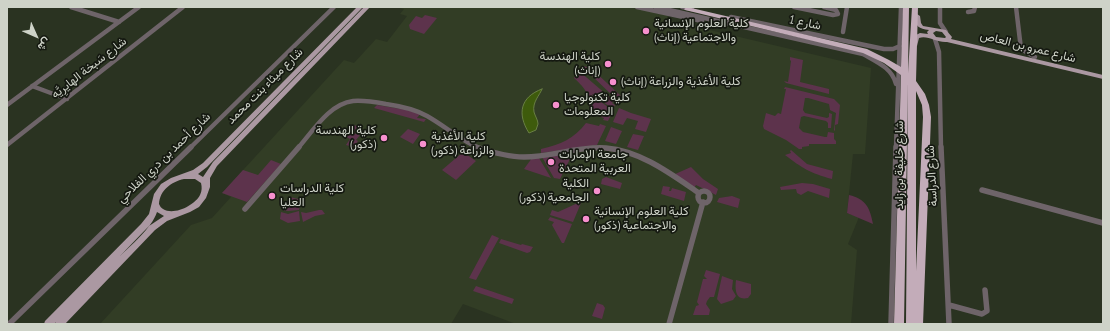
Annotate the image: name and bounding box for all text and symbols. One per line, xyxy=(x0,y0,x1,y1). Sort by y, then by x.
street label: شارع 1 xyxy=(788,13,822,33)
north arrow xyxy=(16,16,56,56)
place label: كلية العلوم الإنسانية والاجتماعية (إناث) xyxy=(654,17,748,45)
marker: كلية العلوم الإنسانية والاجتماعية (إناث) xyxy=(641,26,651,36)
street label: شارع عمرو بن العاص xyxy=(979,28,1077,66)
street label: شارع سَبخة الهايرِيَّه xyxy=(49,34,129,102)
text: ش xyxy=(35,35,54,54)
street label: شارع ميثاء بنت محمد xyxy=(224,45,306,127)
place label: كلية الهندسة (إناث) xyxy=(539,50,600,78)
marker: كلية الهندسة (إناث) xyxy=(603,59,613,69)
place label: كلية الأغذية والزراعة (إناث) xyxy=(621,75,741,89)
marker: كلية الأغذية والزراعة (إناث) xyxy=(608,77,618,87)
place label: كلية تكنولوجيا المعلومات xyxy=(564,91,630,119)
marker: كلية تكنولوجيا المعلومات xyxy=(551,100,561,110)
street label: شارع أحمد بن دري الفلاحي xyxy=(114,110,214,206)
street label: شارع خليفة بن زايد xyxy=(893,121,907,209)
place label: كلية الهندسة (ذكور) xyxy=(315,124,376,152)
place label: كلية الأغذية والزراعة (ذكور) xyxy=(431,130,494,158)
marker: كلية الهندسة (ذكور) xyxy=(379,133,389,143)
marker: كلية الأغذية والزراعة (ذكور) xyxy=(418,139,428,149)
street label: شارع الدراسة xyxy=(923,145,941,207)
place label: جامعة الإمارات العربية المتحدة xyxy=(559,148,631,176)
marker: جامعة الإمارات العربية المتحدة xyxy=(546,157,556,167)
place label: الكلية الجامعية (ذكور) xyxy=(519,177,589,205)
place label: كلية الدراسات العليا xyxy=(280,182,344,210)
marker: الكلية الجامعية (ذكور) xyxy=(592,186,602,196)
marker: كلية الدراسات العليا xyxy=(267,191,277,201)
place label: كلية العلوم الإنسانية والاجتماعية (ذكور) xyxy=(594,205,688,233)
marker: كلية العلوم الإنسانية والاجتماعية (ذكور) xyxy=(581,214,591,224)

